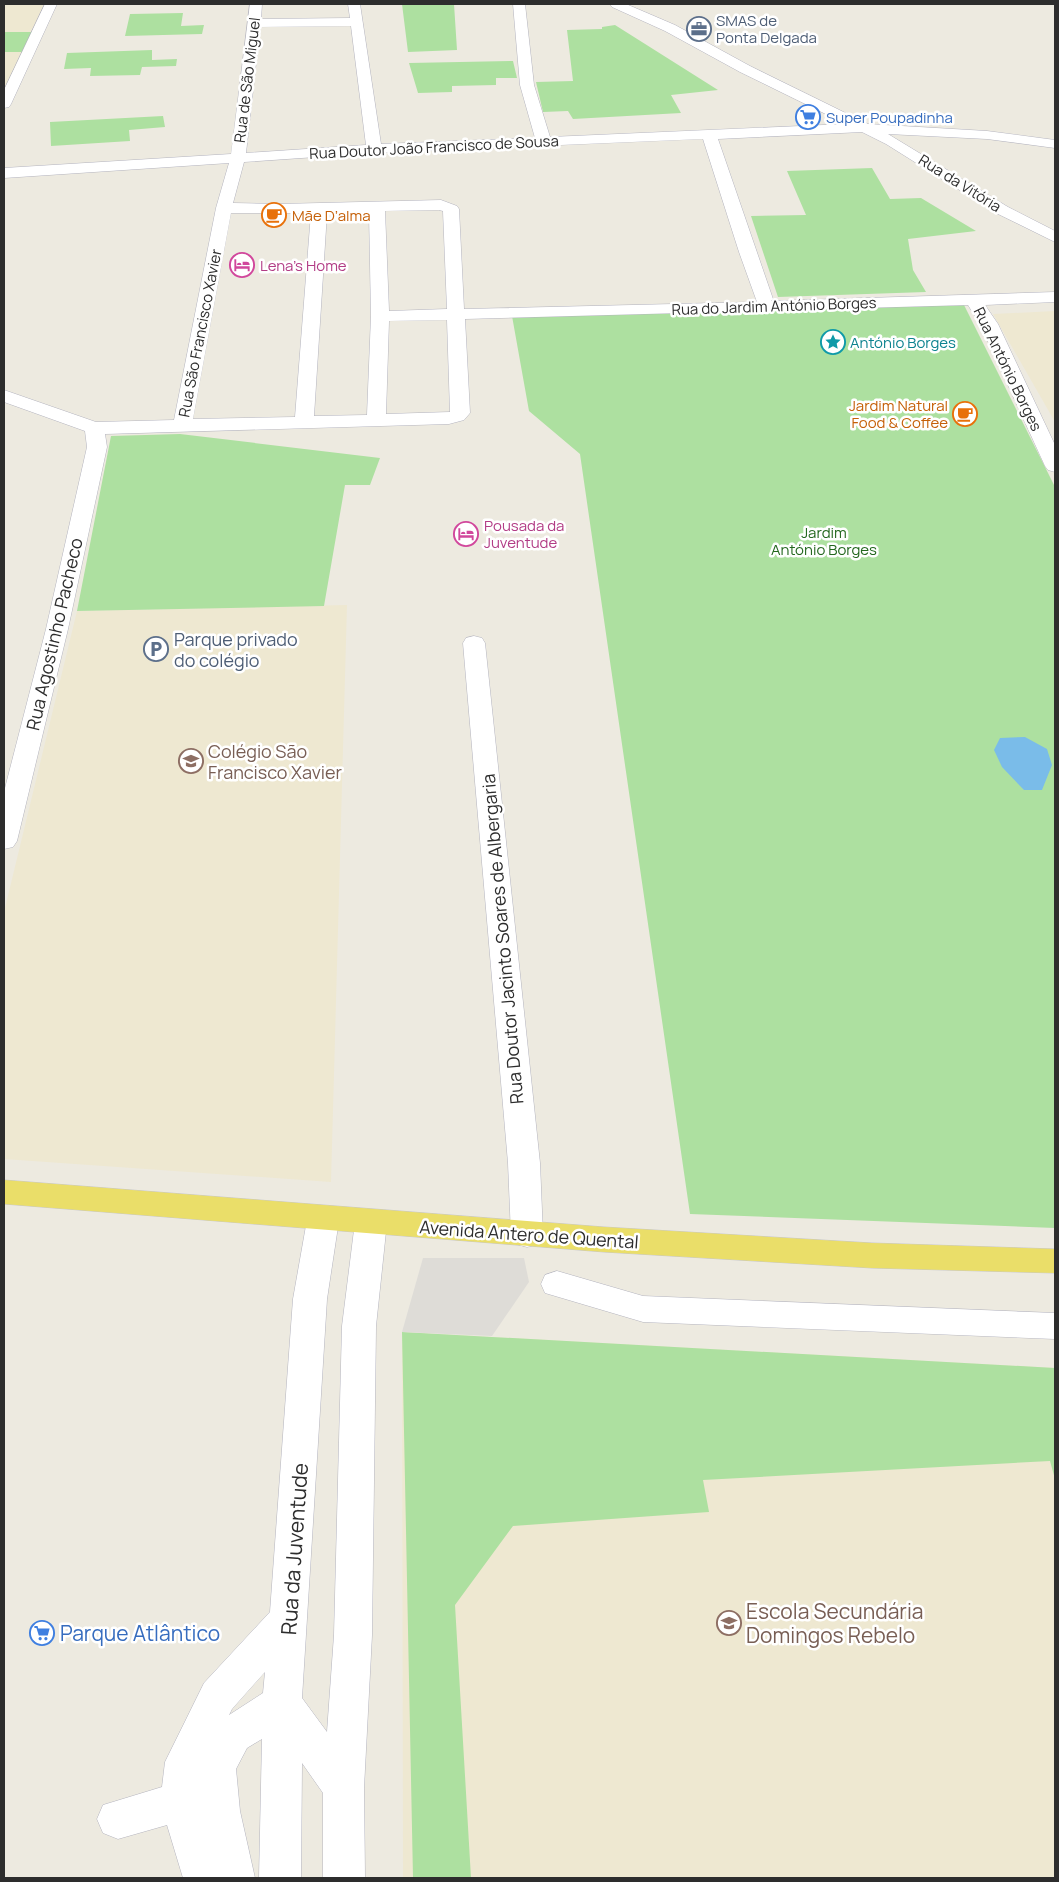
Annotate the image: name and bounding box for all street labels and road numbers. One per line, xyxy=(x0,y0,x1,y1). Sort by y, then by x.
street label: Rua de São Miguel xyxy=(229,16,265,144)
street label: Rua Doutor João Francisco de Sousa xyxy=(309,130,559,164)
street label: Rua da Vitória xyxy=(915,149,1005,217)
street label: Rua São Francisco Xavier xyxy=(173,247,227,419)
street label: Rua do Jardim António Borges xyxy=(671,292,877,320)
street label: Rua António Borges xyxy=(969,303,1047,435)
street label: Rua Agostinho Pacheco xyxy=(20,535,88,733)
street label: Rua Doutor Jacinto Soares de Albergaria xyxy=(476,773,528,1105)
street label: Avenida Antero de Quental xyxy=(419,1214,639,1254)
street label: Rua da Juventude xyxy=(274,1462,314,1636)

